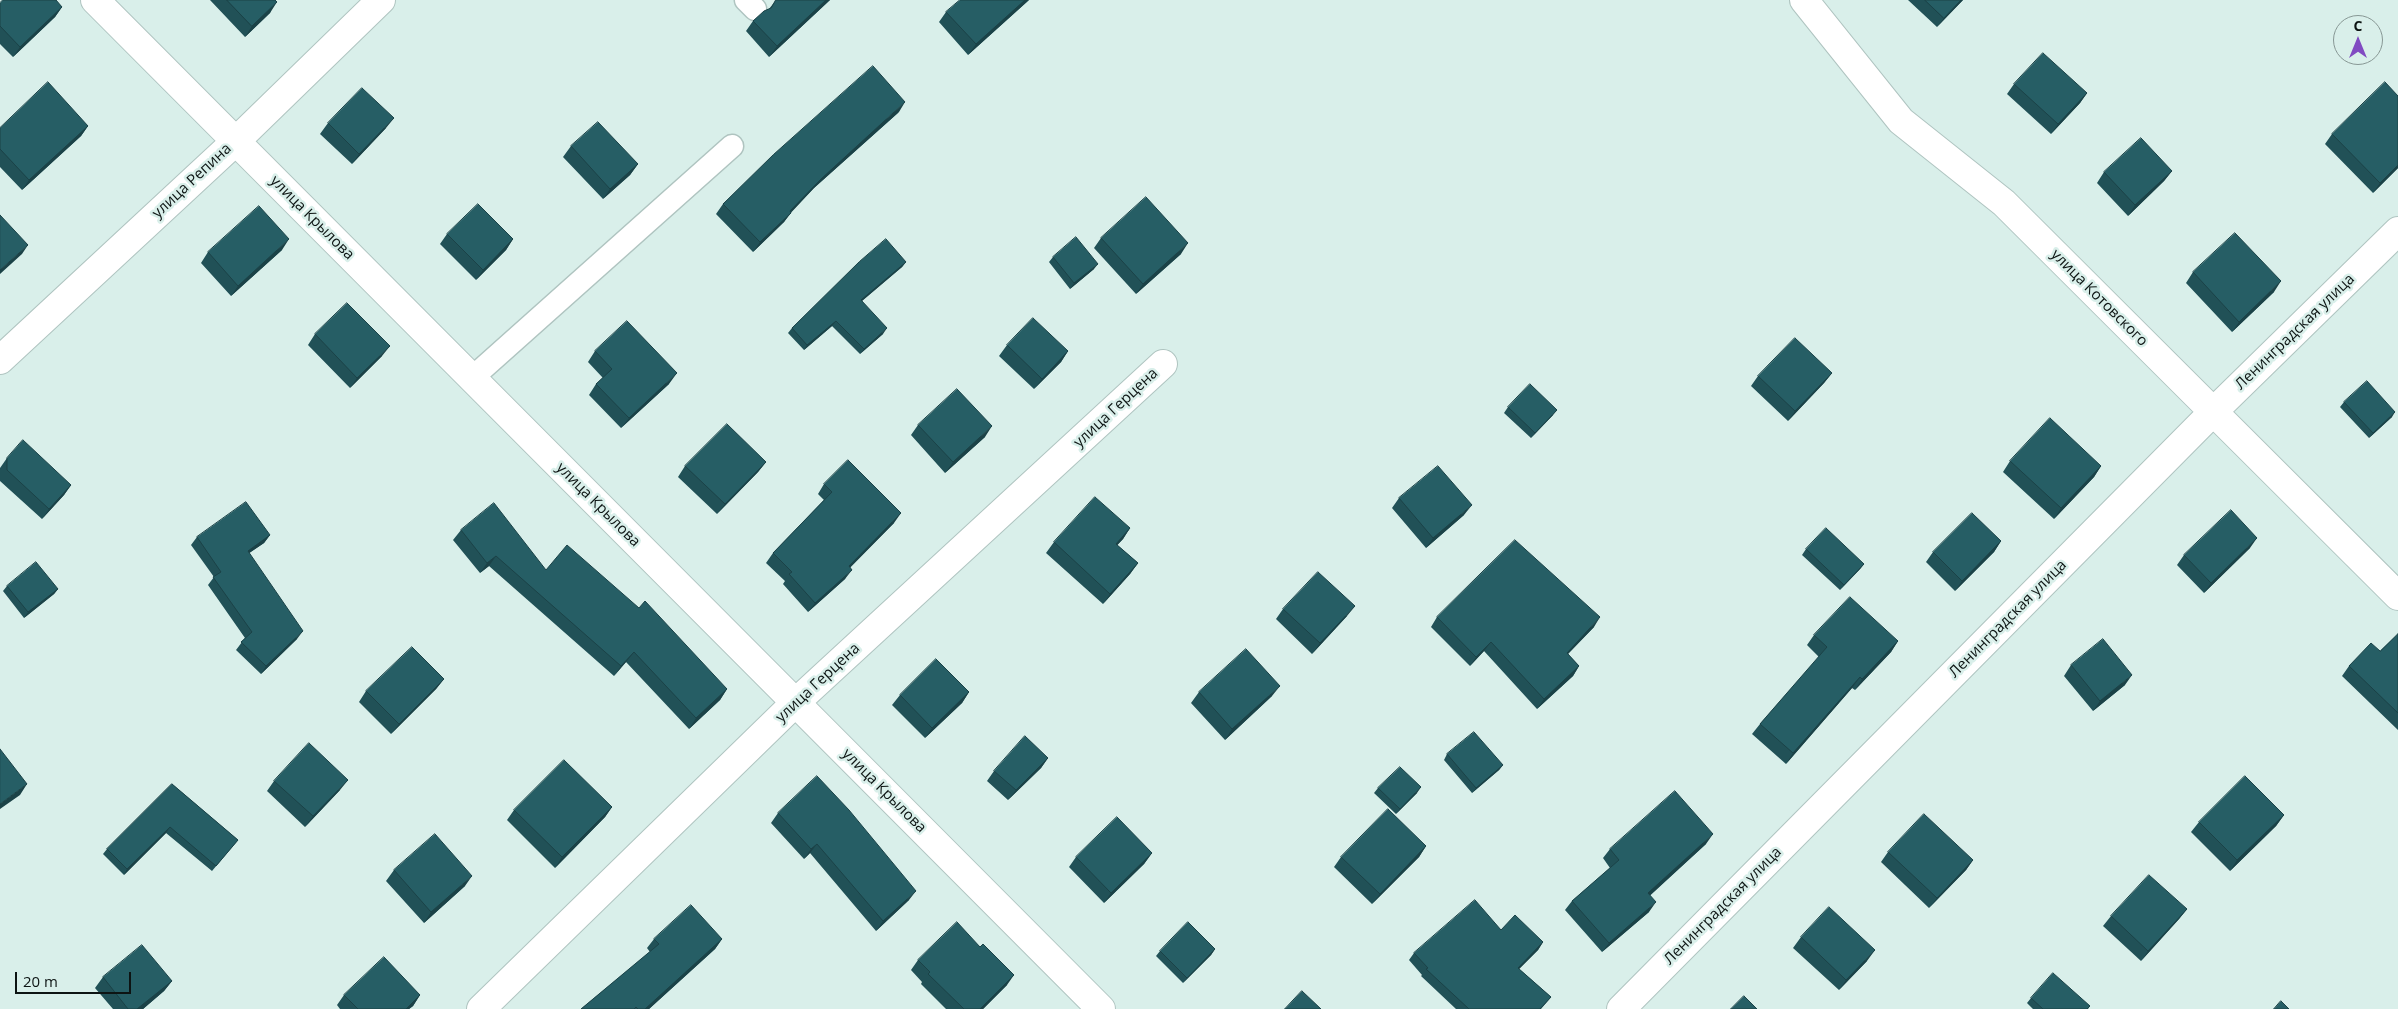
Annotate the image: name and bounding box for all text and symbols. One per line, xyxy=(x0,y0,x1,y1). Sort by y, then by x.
north arrow xyxy=(2333,15,2383,65)
text: С xyxy=(2354,16,2362,35)
street label: улица Репина xyxy=(149,140,235,222)
street label: улица Крылова xyxy=(266,172,358,264)
street label: улица Котовского xyxy=(2047,246,2151,350)
street label: Ленинградская улица xyxy=(2232,270,2358,394)
street label: улица Герцена xyxy=(1070,364,1162,452)
street label: улица Крылова xyxy=(552,459,644,551)
street label: Ленинградская улица xyxy=(1945,556,2071,682)
street label: улица Герцена xyxy=(772,639,864,727)
street label: улица Крылова xyxy=(838,745,930,837)
street label: Ленинградская улица xyxy=(1660,843,1786,969)
scale bar xyxy=(18,962,134,994)
text: 20 m xyxy=(23,971,58,991)

